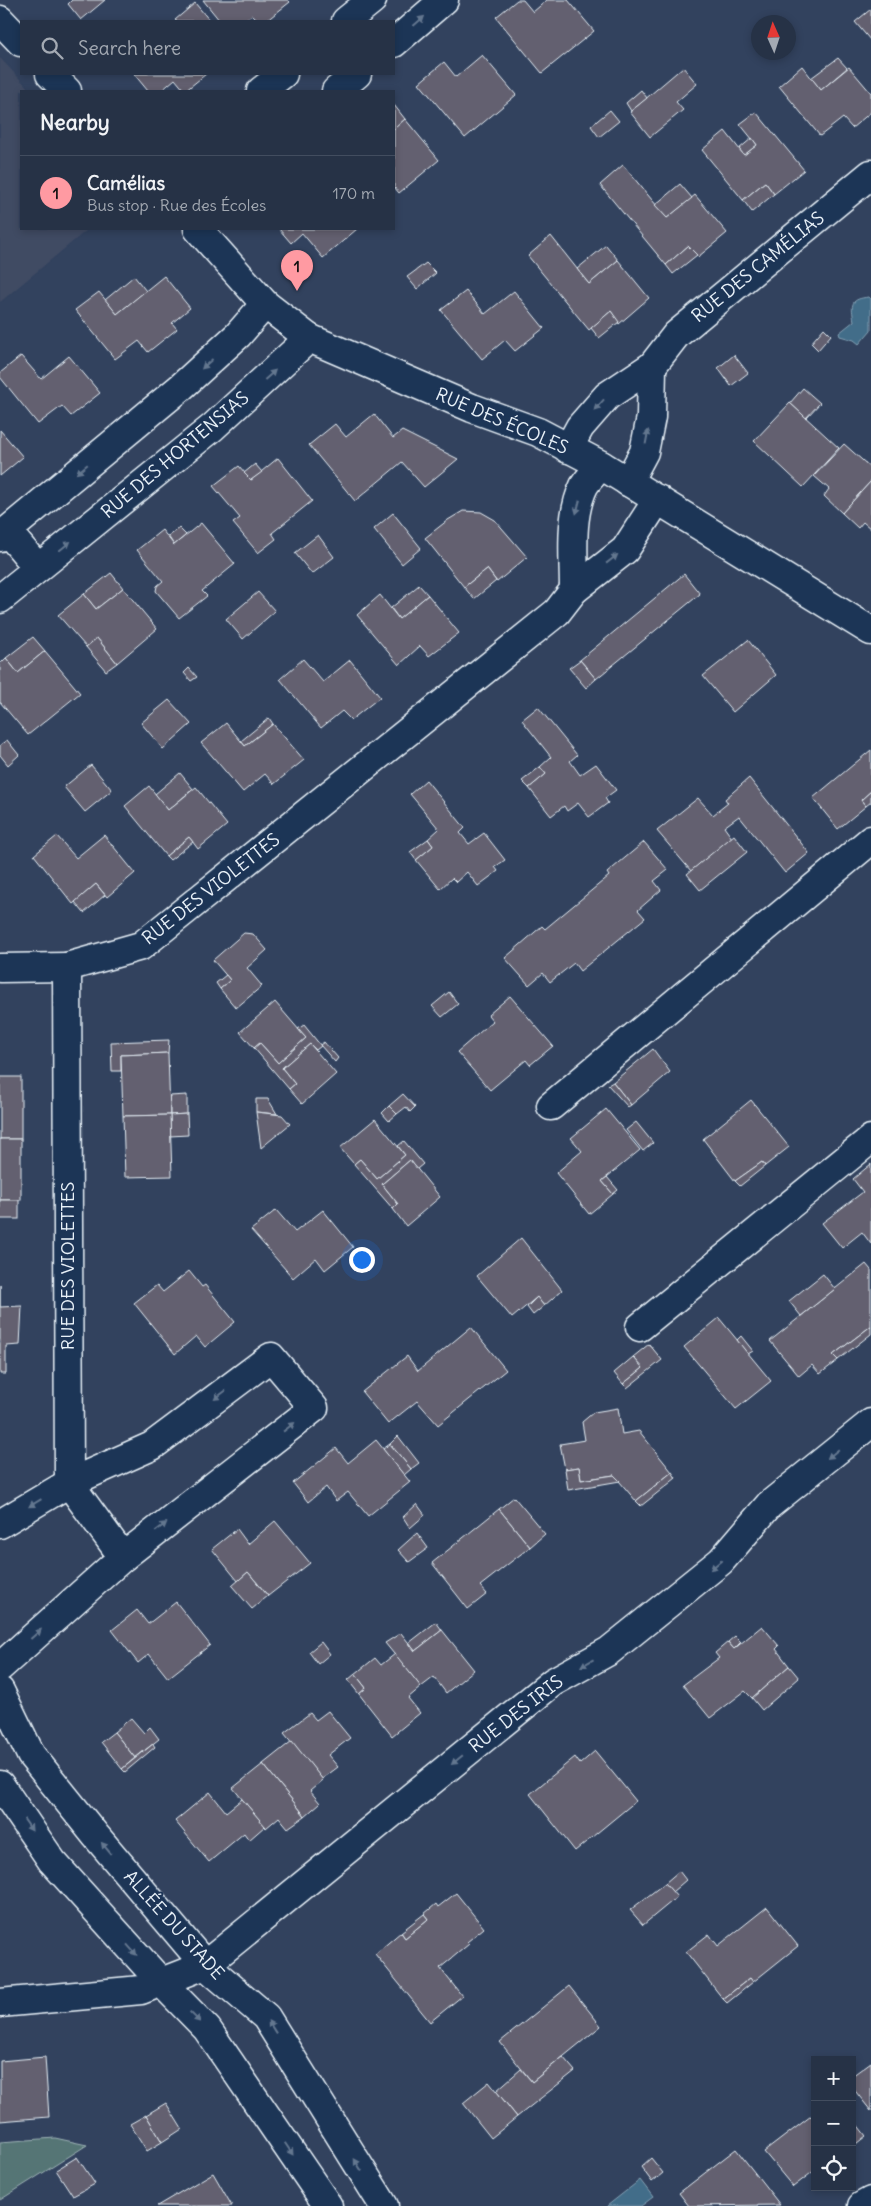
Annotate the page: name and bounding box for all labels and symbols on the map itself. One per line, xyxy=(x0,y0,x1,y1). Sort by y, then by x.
north arrow xyxy=(751,15,796,60)
one-way arrow xyxy=(412,16,425,27)
street label: RUE DES CAMÉLIAS xyxy=(687,206,829,327)
pin: 1 xyxy=(281,250,313,291)
one-way arrow xyxy=(201,358,213,370)
one-way arrow xyxy=(264,369,276,381)
street label: RUE DES ÉCOLES xyxy=(432,382,572,459)
street label: RUE DES HORTENSIAS xyxy=(96,386,253,523)
one-way arrow xyxy=(593,399,605,411)
one-way arrow xyxy=(643,429,651,445)
one-way arrow xyxy=(76,463,89,474)
one-way arrow xyxy=(574,499,582,515)
one-way arrow xyxy=(58,541,71,552)
one-way arrow xyxy=(606,554,619,565)
street label: RUE DES VIOLETTES xyxy=(137,828,284,950)
street label: RUE DES VIOLETTES xyxy=(56,1182,79,1350)
your location xyxy=(349,1247,375,1273)
one-way arrow xyxy=(214,1390,227,1401)
one-way arrow xyxy=(282,1422,295,1433)
one-way arrow xyxy=(827,1448,840,1459)
one-way arrow xyxy=(28,1499,41,1508)
one-way arrow xyxy=(154,1522,167,1533)
one-way arrow xyxy=(709,1560,722,1571)
one-way arrow xyxy=(29,1628,41,1640)
one-way arrow xyxy=(580,1659,593,1668)
street label: RUE DES IRIS xyxy=(464,1670,567,1758)
one-way arrow xyxy=(451,1755,464,1766)
one-way arrow xyxy=(23,1819,33,1832)
one-way arrow xyxy=(100,1841,111,1854)
street label: ALLÉE DU STADE xyxy=(119,1865,230,1984)
one-way arrow xyxy=(126,1943,138,1955)
one-way arrow xyxy=(189,2011,201,2023)
one-way arrow xyxy=(268,2020,277,2033)
one-way arrow xyxy=(284,2142,294,2156)
one-way arrow xyxy=(353,2158,363,2171)

